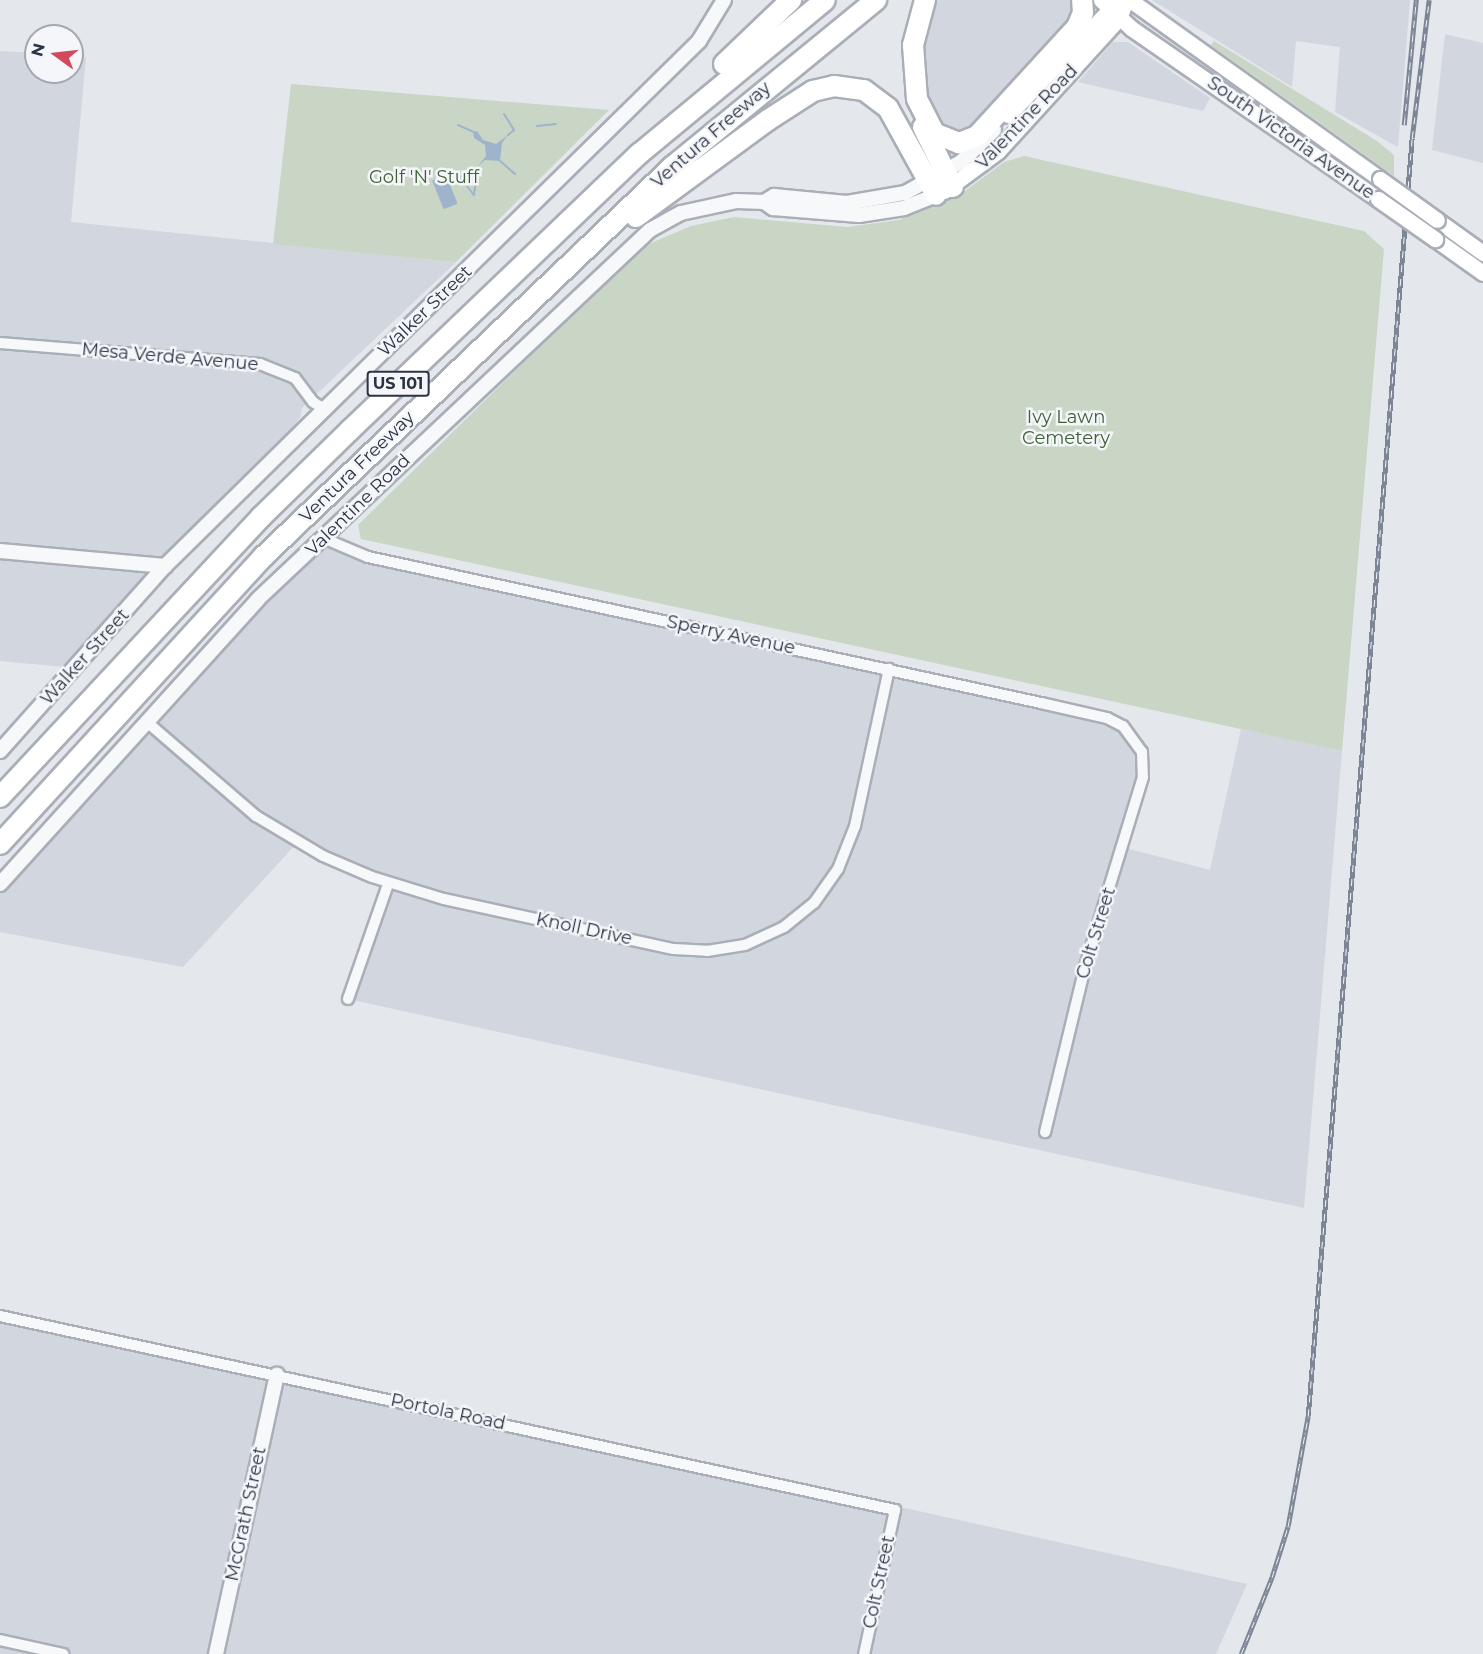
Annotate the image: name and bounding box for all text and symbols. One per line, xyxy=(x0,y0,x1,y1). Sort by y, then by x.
north arrow xyxy=(24,24,84,84)
text: N xyxy=(27,41,49,58)
street label: Valentine Road xyxy=(972,60,1082,174)
street label: South Victoria Avenue xyxy=(1203,72,1379,204)
street label: Ventura Freeway xyxy=(647,77,775,193)
park label: Golf 'N' Stuff xyxy=(369,166,479,188)
street label: Walker Street xyxy=(374,261,476,361)
street label: Mesa Verde Avenue xyxy=(81,339,259,375)
road number: US 101 xyxy=(366,371,430,397)
street label: Ventura Freeway xyxy=(295,407,419,527)
park label: Ivy Lawn Cemetery xyxy=(1022,407,1110,450)
street label: Valentine Road xyxy=(301,450,415,560)
street label: Walker Street xyxy=(36,604,134,710)
street label: Sperry Avenue xyxy=(665,611,797,659)
street label: Colt Street xyxy=(1072,885,1120,981)
street label: Knoll Drive xyxy=(534,908,634,950)
street label: Portola Road xyxy=(389,1389,507,1435)
street label: McGrath Street xyxy=(221,1445,271,1583)
street label: Colt Street xyxy=(859,1533,899,1631)

